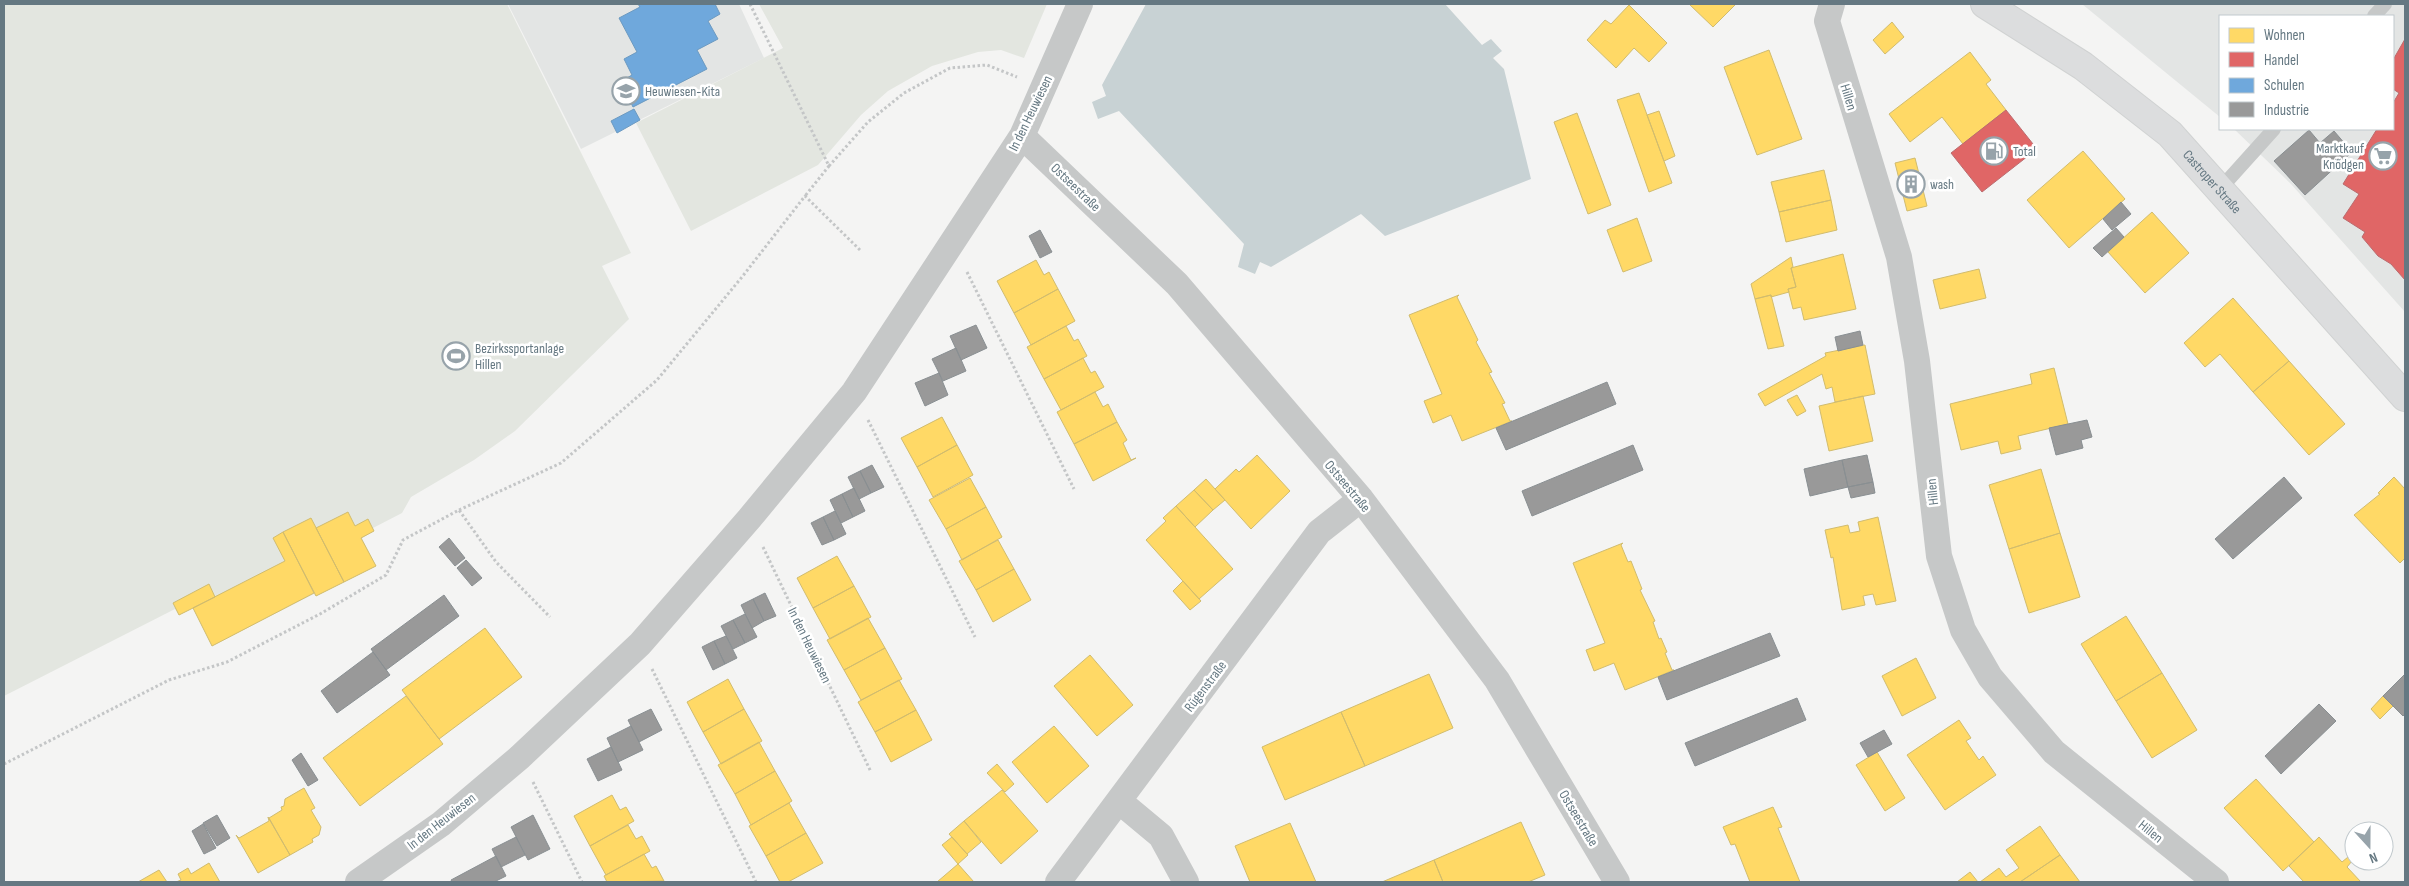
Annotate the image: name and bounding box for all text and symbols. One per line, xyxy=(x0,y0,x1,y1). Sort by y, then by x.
legend xyxy=(2219,15,2394,130)
text: Wohnen xyxy=(2264,26,2305,45)
text: Handel xyxy=(2264,51,2299,70)
street label: In den Heuwiesen xyxy=(1005,73,1056,154)
school or university icon: Heuwiesen-Kita xyxy=(611,76,641,106)
text: Schulen xyxy=(2264,76,2304,95)
street label: Hillen xyxy=(1837,82,1861,112)
place label: Heuwiesen-Kita xyxy=(645,83,720,100)
text: Industrie xyxy=(2264,101,2309,120)
fuel station icon: Total xyxy=(1979,136,2009,166)
place label: Marktkauf Knödgen xyxy=(2316,140,2365,173)
supermarket icon: Marktkauf Knödgen xyxy=(2368,141,2398,171)
place label: Total xyxy=(2013,143,2036,160)
street label: Castroper Straße xyxy=(2179,146,2245,217)
street label: Ostseestraße xyxy=(1047,160,1104,215)
building icon: wash xyxy=(1896,169,1926,199)
place label: wash xyxy=(1930,176,1954,193)
place label: Bezirkssportanlage Hillen xyxy=(475,340,564,373)
sports icon: Bezirkssportanlage Hillen xyxy=(441,341,471,371)
street label: Ostseestraße xyxy=(1321,457,1374,516)
street label: Hillen xyxy=(1923,478,1942,506)
street label: In den Heuwiesen xyxy=(784,605,835,686)
street label: Rügenstraße xyxy=(1181,657,1230,715)
street label: Ostseestraße xyxy=(1555,787,1602,849)
street label: In den Heuwiesen xyxy=(404,789,479,853)
street label: Hillen xyxy=(2135,816,2166,846)
north arrow xyxy=(2344,821,2394,871)
text: N xyxy=(2367,848,2380,867)

